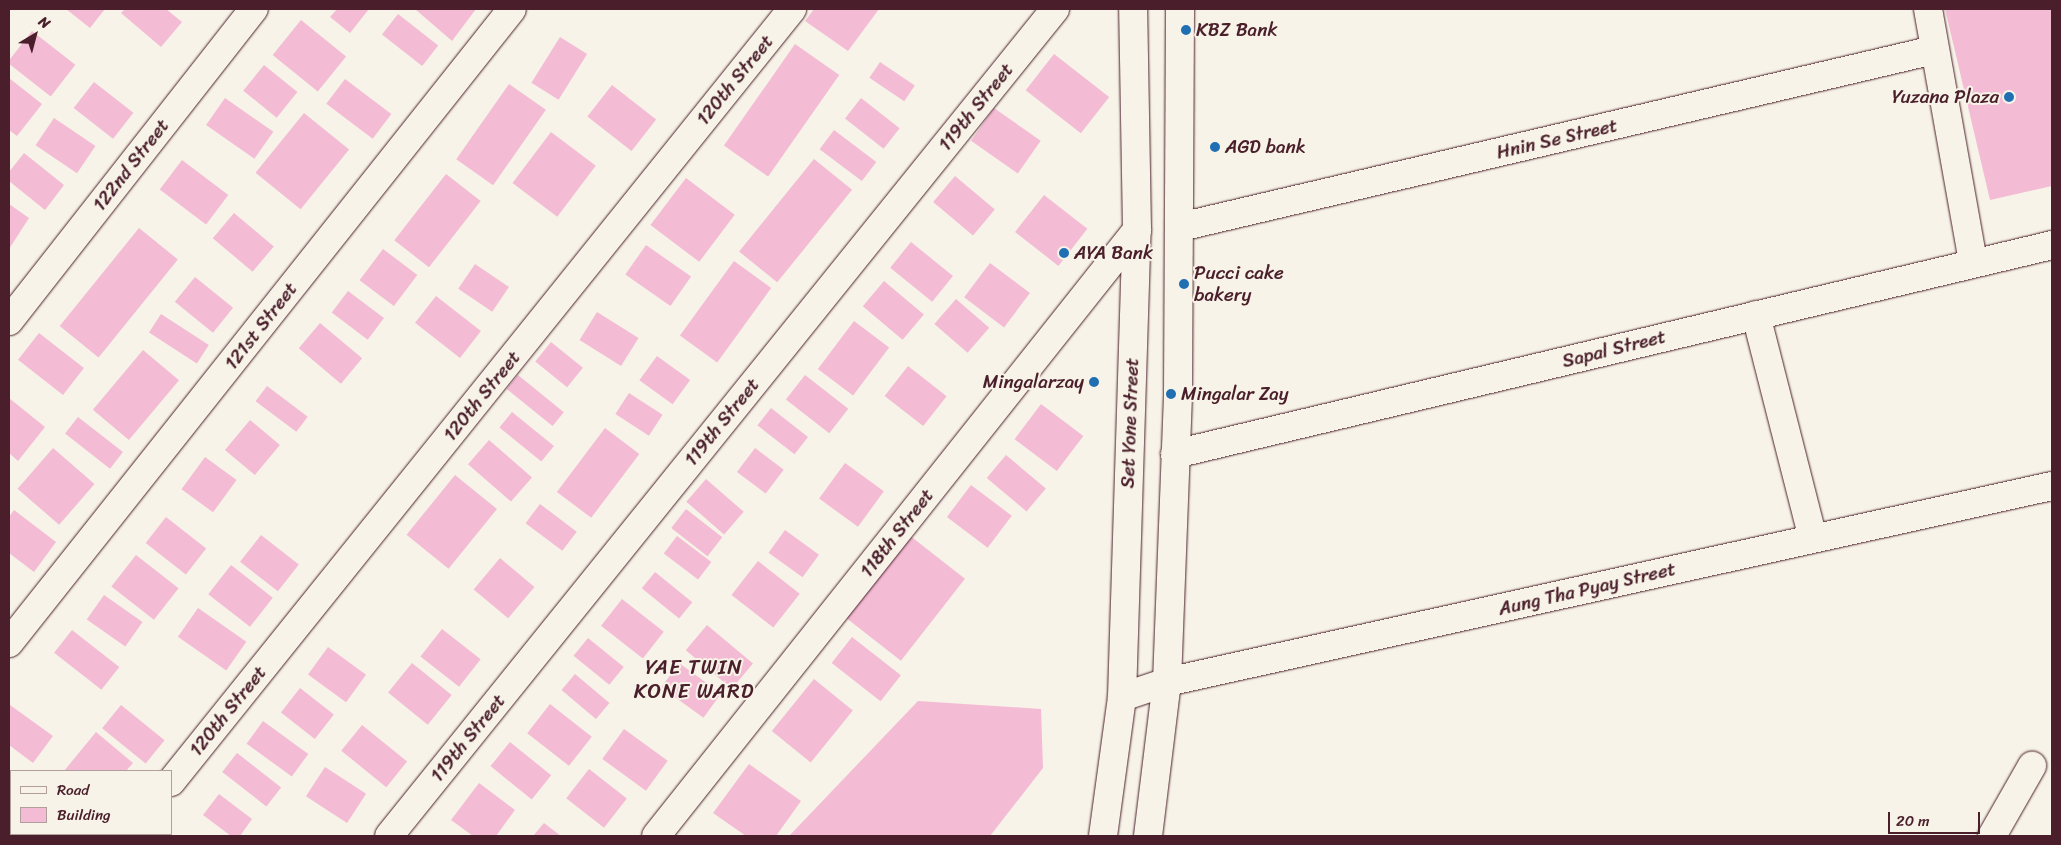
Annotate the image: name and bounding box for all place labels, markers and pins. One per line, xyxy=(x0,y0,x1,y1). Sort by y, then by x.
place label: KBZ Bank xyxy=(1196,19,1277,41)
marker: KBZ Bank xyxy=(1180,24,1192,36)
place label: Yuzana Plaza xyxy=(1892,86,1999,108)
marker: Yuzana Plaza xyxy=(2003,91,2015,103)
place label: AGD bank xyxy=(1225,136,1306,158)
marker: AGD bank xyxy=(1209,141,1221,153)
place label: AYA Bank xyxy=(1074,242,1153,264)
marker: AYA Bank xyxy=(1058,247,1070,259)
place label: Pucci cake bakery xyxy=(1194,262,1284,306)
marker: Pucci cake bakery xyxy=(1178,278,1190,290)
place label: Mingalarzay xyxy=(983,371,1084,393)
marker: Mingalarzay xyxy=(1088,376,1100,388)
place label: Mingalar Zay xyxy=(1181,383,1289,405)
marker: Mingalar Zay xyxy=(1165,388,1177,400)

